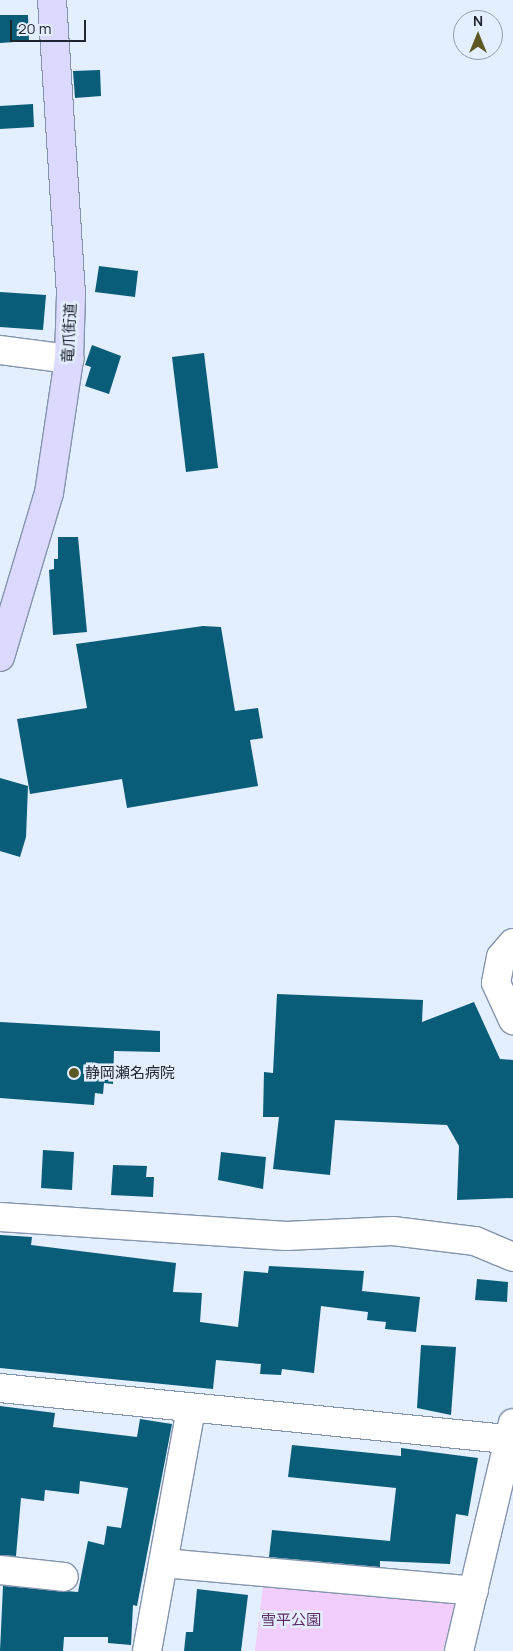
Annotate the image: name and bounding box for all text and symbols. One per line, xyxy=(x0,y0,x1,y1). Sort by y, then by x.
scale bar xyxy=(12,10,89,42)
north arrow xyxy=(453,10,503,60)
text: N xyxy=(473,11,483,30)
text: 20 m xyxy=(18,18,51,39)
street label: 竜爪街道 xyxy=(58,303,80,363)
place label: 静岡瀬名病院 xyxy=(85,1064,175,1082)
marker: 静岡瀬名病院 xyxy=(67,1066,81,1080)
park label: 雪平公園 xyxy=(261,1611,321,1629)

